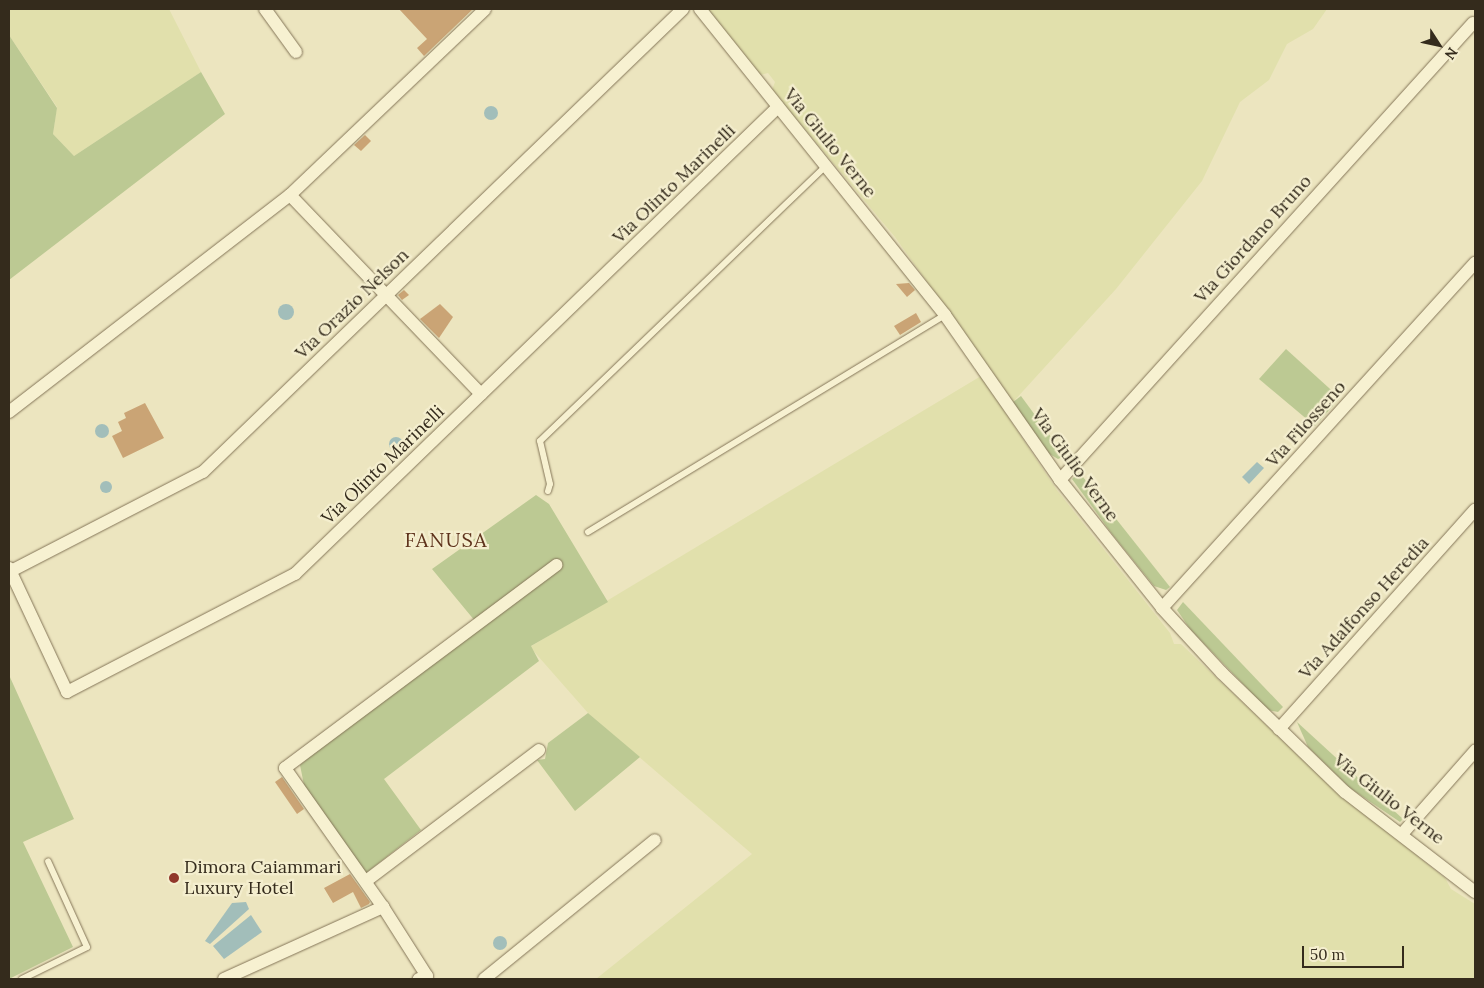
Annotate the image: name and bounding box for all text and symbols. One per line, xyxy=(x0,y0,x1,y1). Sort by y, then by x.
north arrow xyxy=(1414,20,1464,70)
text: N xyxy=(1441,44,1462,63)
street label: Via Giulio Verne xyxy=(779,84,881,202)
street label: Via Olinto Marinelli xyxy=(608,120,740,248)
street label: Via Giordano Bruno xyxy=(1190,171,1316,307)
street label: Via Orazio Nelson xyxy=(291,244,413,364)
street label: Via Filosseno xyxy=(1262,376,1350,472)
street label: Via Olinto Marinelli xyxy=(317,401,449,529)
street label: Via Giulio Verne xyxy=(1027,404,1123,526)
district label: FANUSA xyxy=(404,527,488,551)
street label: Via Adalfonso Heredia xyxy=(1295,533,1433,683)
street label: Via Giulio Verne xyxy=(1329,749,1449,849)
place label: Dimora Caiammari Luxury Hotel xyxy=(184,857,341,900)
marker: Dimora Caiammari Luxury Hotel xyxy=(168,872,180,884)
scale bar xyxy=(1304,936,1406,968)
text: 50 m xyxy=(1310,945,1345,964)

